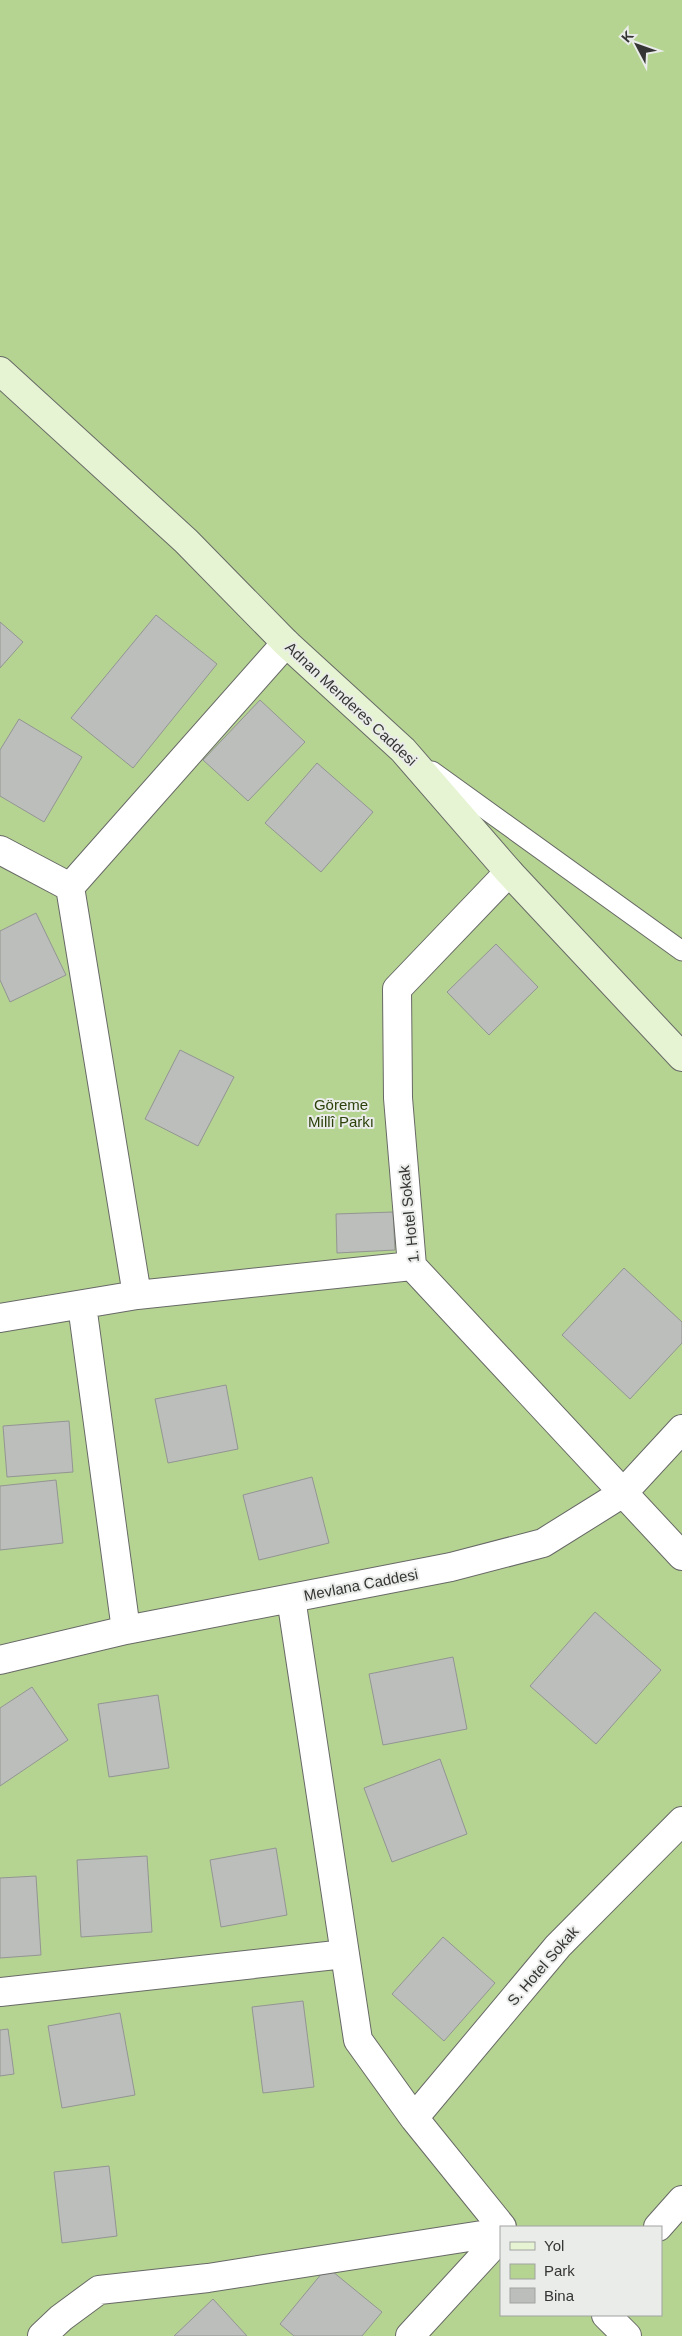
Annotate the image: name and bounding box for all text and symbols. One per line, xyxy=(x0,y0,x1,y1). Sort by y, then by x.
north arrow xyxy=(612,20,662,70)
text: K xyxy=(618,27,637,46)
street label: Adnan Menderes Caddesi xyxy=(282,638,421,769)
park label: Göreme Millî Parkı xyxy=(308,1096,374,1130)
street label: 1. Hotel Sokak xyxy=(395,1164,422,1263)
street label: Mevlana Caddesi xyxy=(302,1565,419,1604)
street label: S. Hotel Sokak xyxy=(504,1922,582,2009)
legend xyxy=(500,2226,662,2316)
text: Yol xyxy=(544,2237,564,2254)
text: Park xyxy=(544,2262,575,2279)
text: Bina xyxy=(544,2287,575,2304)

